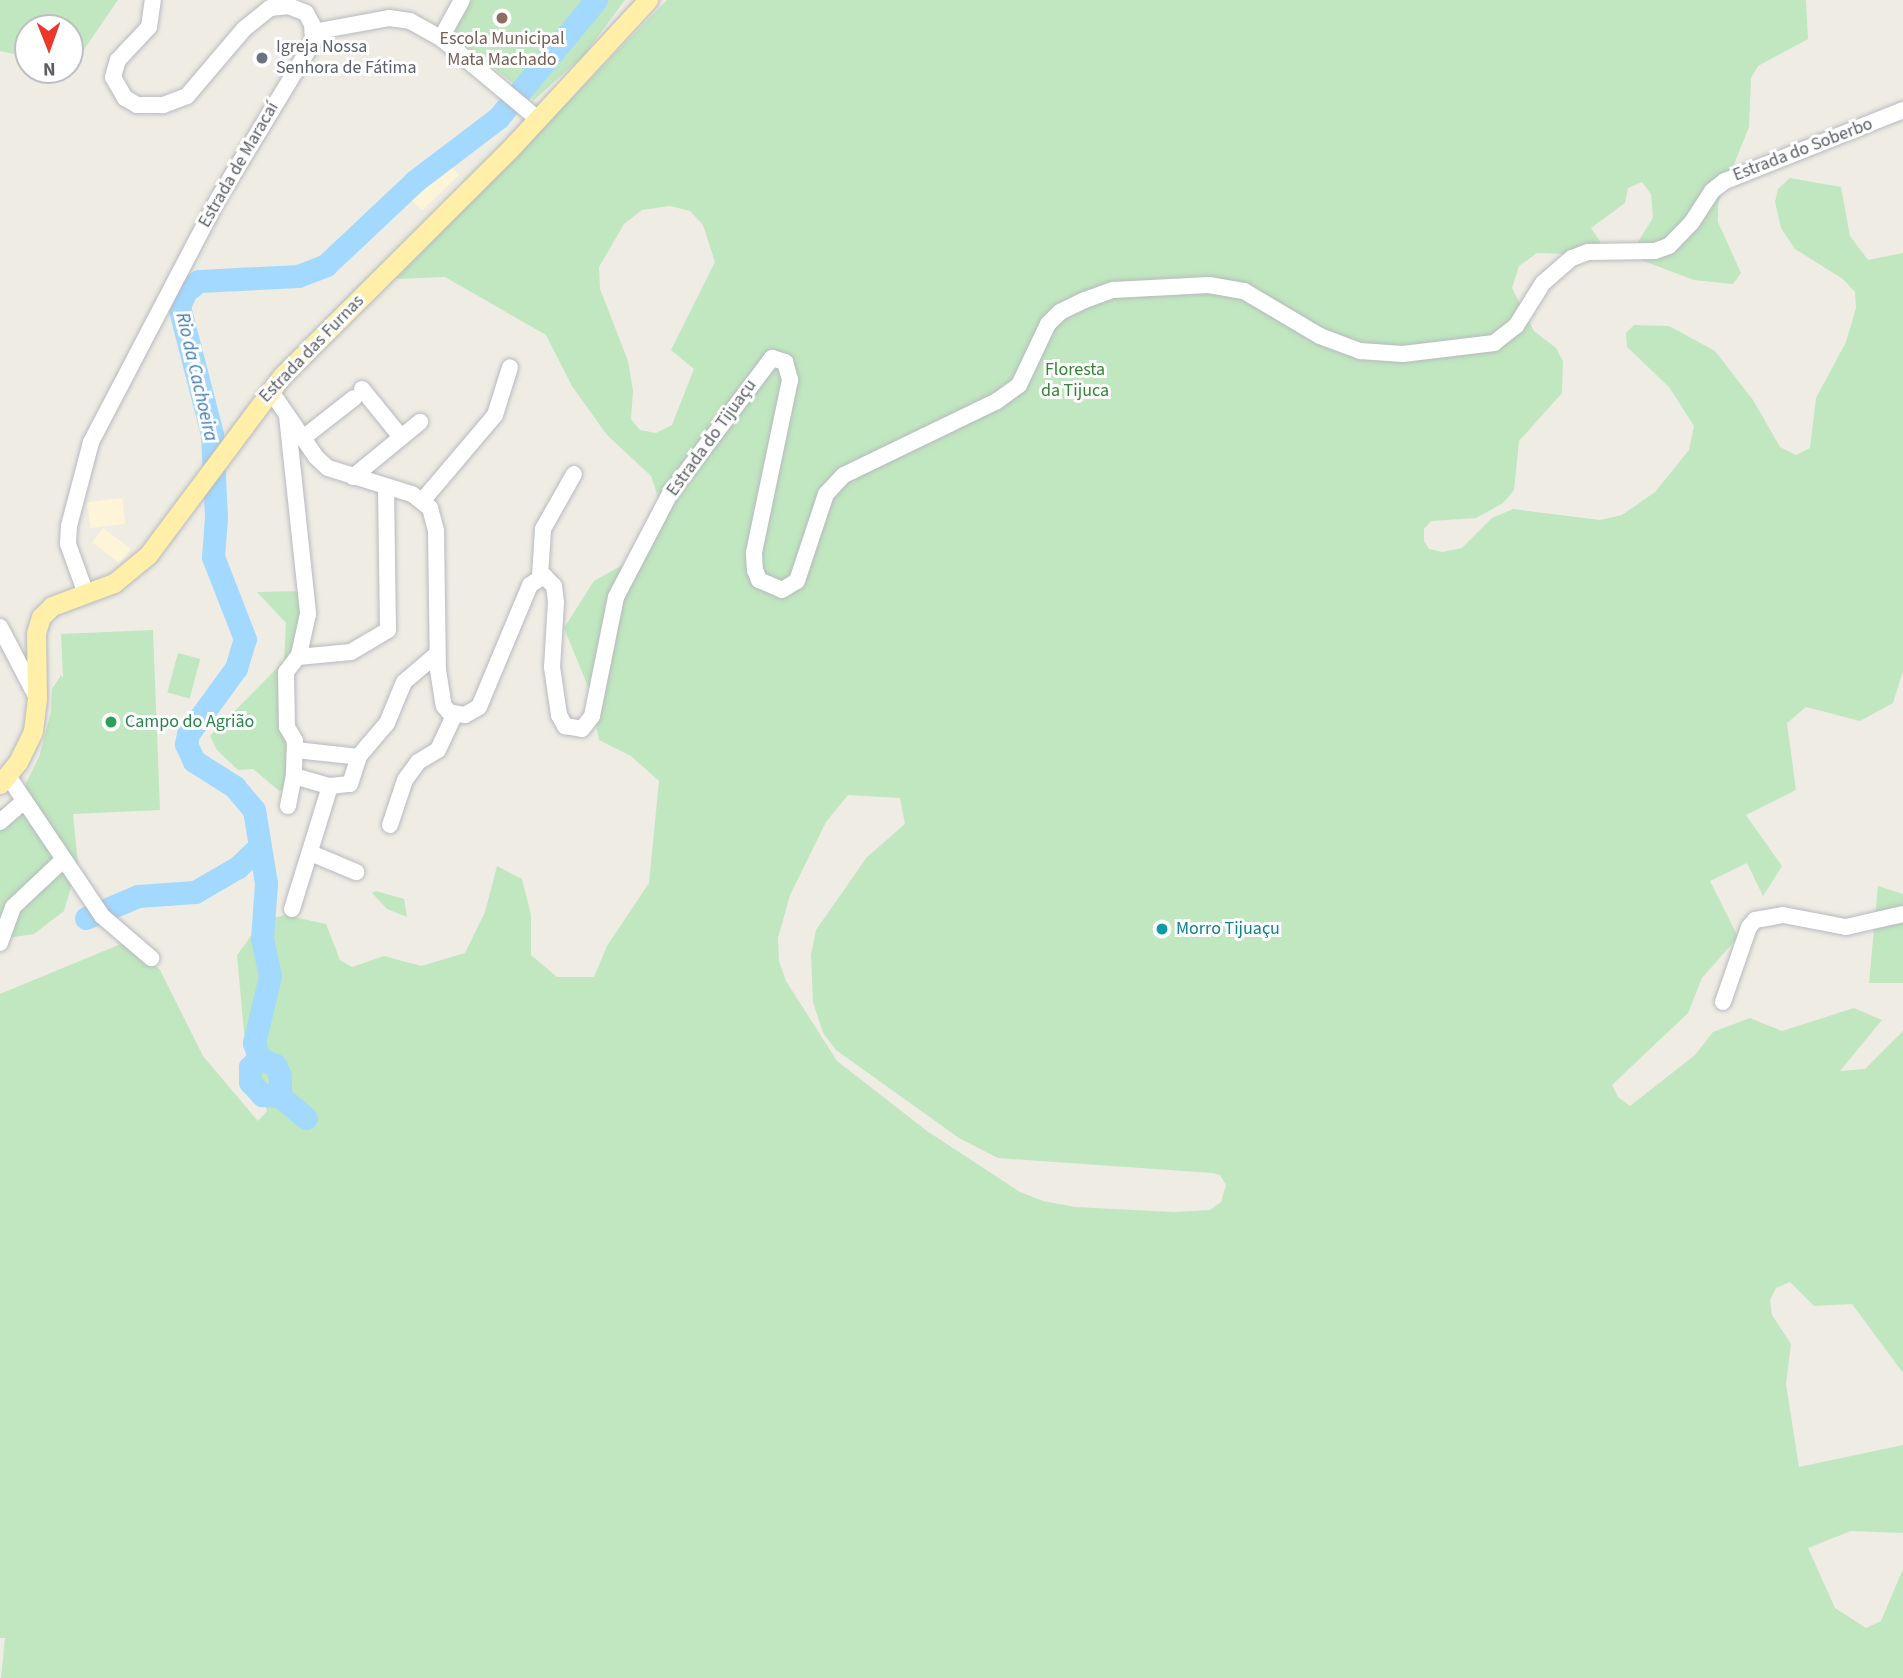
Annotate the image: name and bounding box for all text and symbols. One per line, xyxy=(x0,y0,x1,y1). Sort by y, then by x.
marker: Escola Municipal Mata Machado xyxy=(494,10,510,26)
north arrow xyxy=(14,14,84,84)
place label: Escola Municipal Mata Machado xyxy=(439,29,565,72)
place label: Igreja Nossa Senhora de Fátima xyxy=(276,37,417,80)
marker: Igreja Nossa Senhora de Fátima xyxy=(254,50,270,66)
text: N xyxy=(43,55,56,82)
street label: Estrada de Maracaí xyxy=(194,98,284,232)
street label: Estrada do Soberbo xyxy=(1730,113,1876,187)
street label: Estrada das Furnas xyxy=(255,291,369,407)
water label: Rio da Cachoeira xyxy=(170,310,222,444)
park label: Floresta da Tijuca xyxy=(1041,360,1109,402)
street label: Estrada do Tijuaçu xyxy=(662,375,762,501)
place label: Campo do Agrião xyxy=(125,711,254,733)
marker: Campo do Agrião xyxy=(103,714,119,730)
place label: Morro Tijuaçu xyxy=(1176,918,1280,940)
marker: Morro Tijuaçu xyxy=(1154,921,1170,937)

